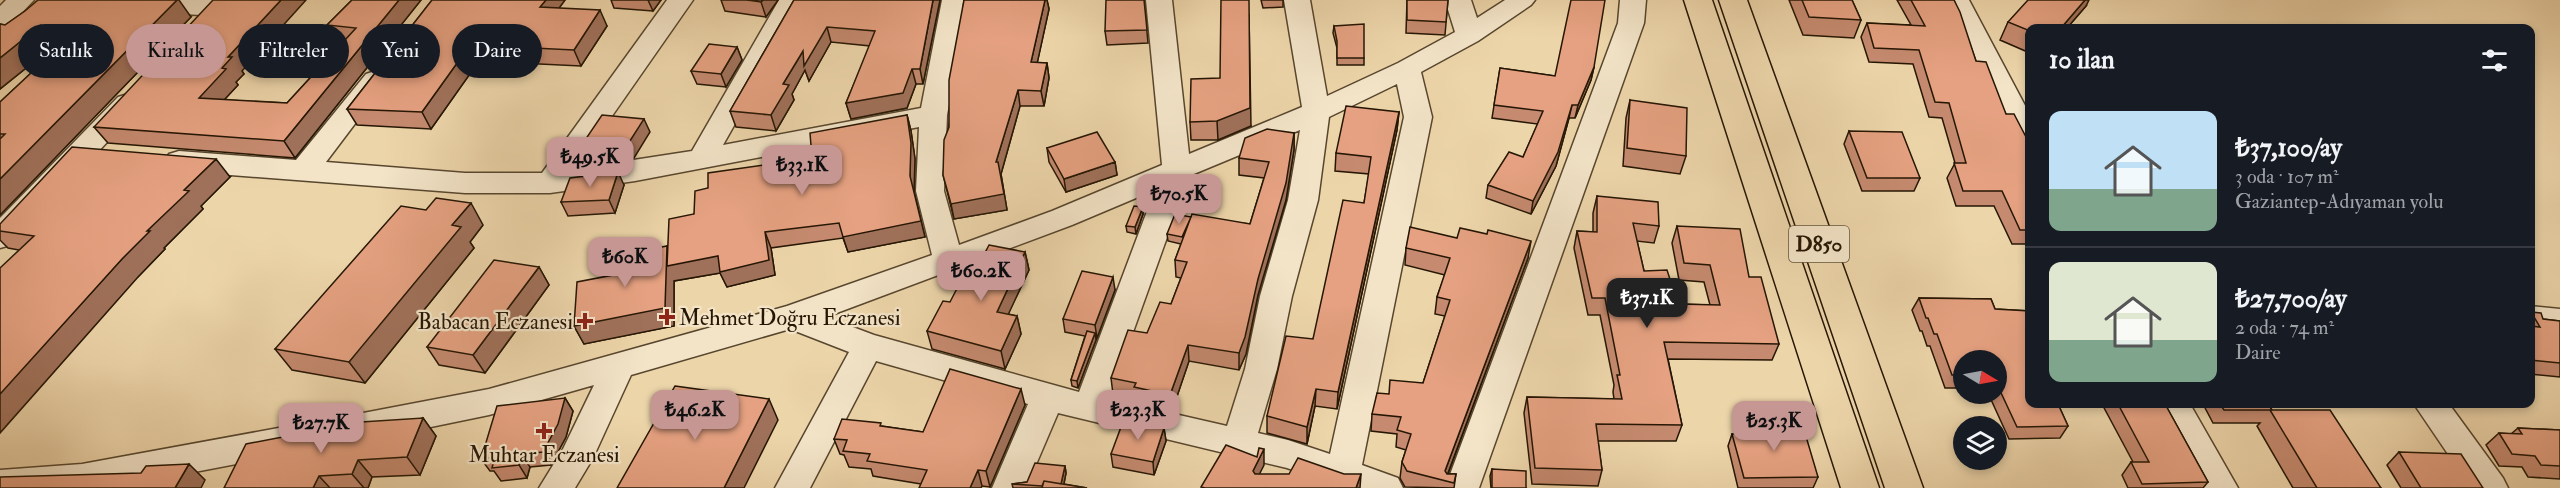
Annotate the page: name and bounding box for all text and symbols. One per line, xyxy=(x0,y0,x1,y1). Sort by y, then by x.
chip: Satılık xyxy=(18,24,114,78)
chip: Kiralık xyxy=(126,24,226,78)
chip: Filtreler xyxy=(238,24,349,78)
chip: Yeni xyxy=(361,24,440,78)
chip: Daire xyxy=(452,24,542,78)
text: 10 ilan xyxy=(2049,44,2115,76)
icon: filters xyxy=(2478,44,2511,77)
text: ₺37,100/ay xyxy=(2235,132,2342,164)
icon: home xyxy=(2097,135,2169,207)
pin: ₺49.5K xyxy=(541,137,639,188)
text: ₺49.5K xyxy=(561,144,619,169)
pin: ₺33.1K xyxy=(753,145,851,196)
text: ₺33.1K xyxy=(776,152,828,177)
text: 3 oda · 107 m² xyxy=(2235,164,2339,189)
pin: ₺70.5K xyxy=(1130,174,1228,225)
text: ₺70.5K xyxy=(1150,181,1208,206)
text: Gaziantep-Adıyaman yolu xyxy=(2235,189,2444,214)
road number: D850 xyxy=(1789,226,1849,262)
pin: ₺60K xyxy=(589,237,661,288)
text: ₺60K xyxy=(602,244,648,269)
pin: ₺60.2K xyxy=(932,251,1030,302)
text: ₺60.2K xyxy=(951,258,1011,283)
pin: ₺37.1K xyxy=(1598,278,1696,329)
text: ₺27,700/ay xyxy=(2235,283,2347,315)
text: ₺37.1K xyxy=(1621,285,1673,310)
icon: home xyxy=(2097,286,2169,358)
place label: Mehmet Doğru Eczanesi xyxy=(679,304,901,332)
place label: Babacan Eczanesi xyxy=(417,308,573,336)
marker: Mehmet Doğru Eczanesi xyxy=(660,310,674,324)
marker: Babacan Eczanesi xyxy=(578,314,592,328)
text: 2 oda · 74 m² xyxy=(2235,315,2334,340)
text: Daire xyxy=(2235,340,2281,365)
north arrow xyxy=(1953,350,2007,404)
map controls xyxy=(1953,350,2007,470)
pin: ₺46.2K xyxy=(646,390,744,441)
pin: ₺23.3K xyxy=(1089,390,1187,441)
text: ₺46.2K xyxy=(665,397,725,422)
text: ₺23.3K xyxy=(1111,397,1165,422)
pin: ₺25.3K xyxy=(1725,401,1823,452)
pin: ₺27.7K xyxy=(272,403,370,454)
text: ₺25.3K xyxy=(1746,408,1802,433)
text: ₺27.7K xyxy=(293,410,349,435)
button: layers xyxy=(1953,416,2007,470)
marker: Muhtar Eczanesi xyxy=(537,424,551,438)
place label: Muhtar Eczanesi xyxy=(468,441,620,469)

